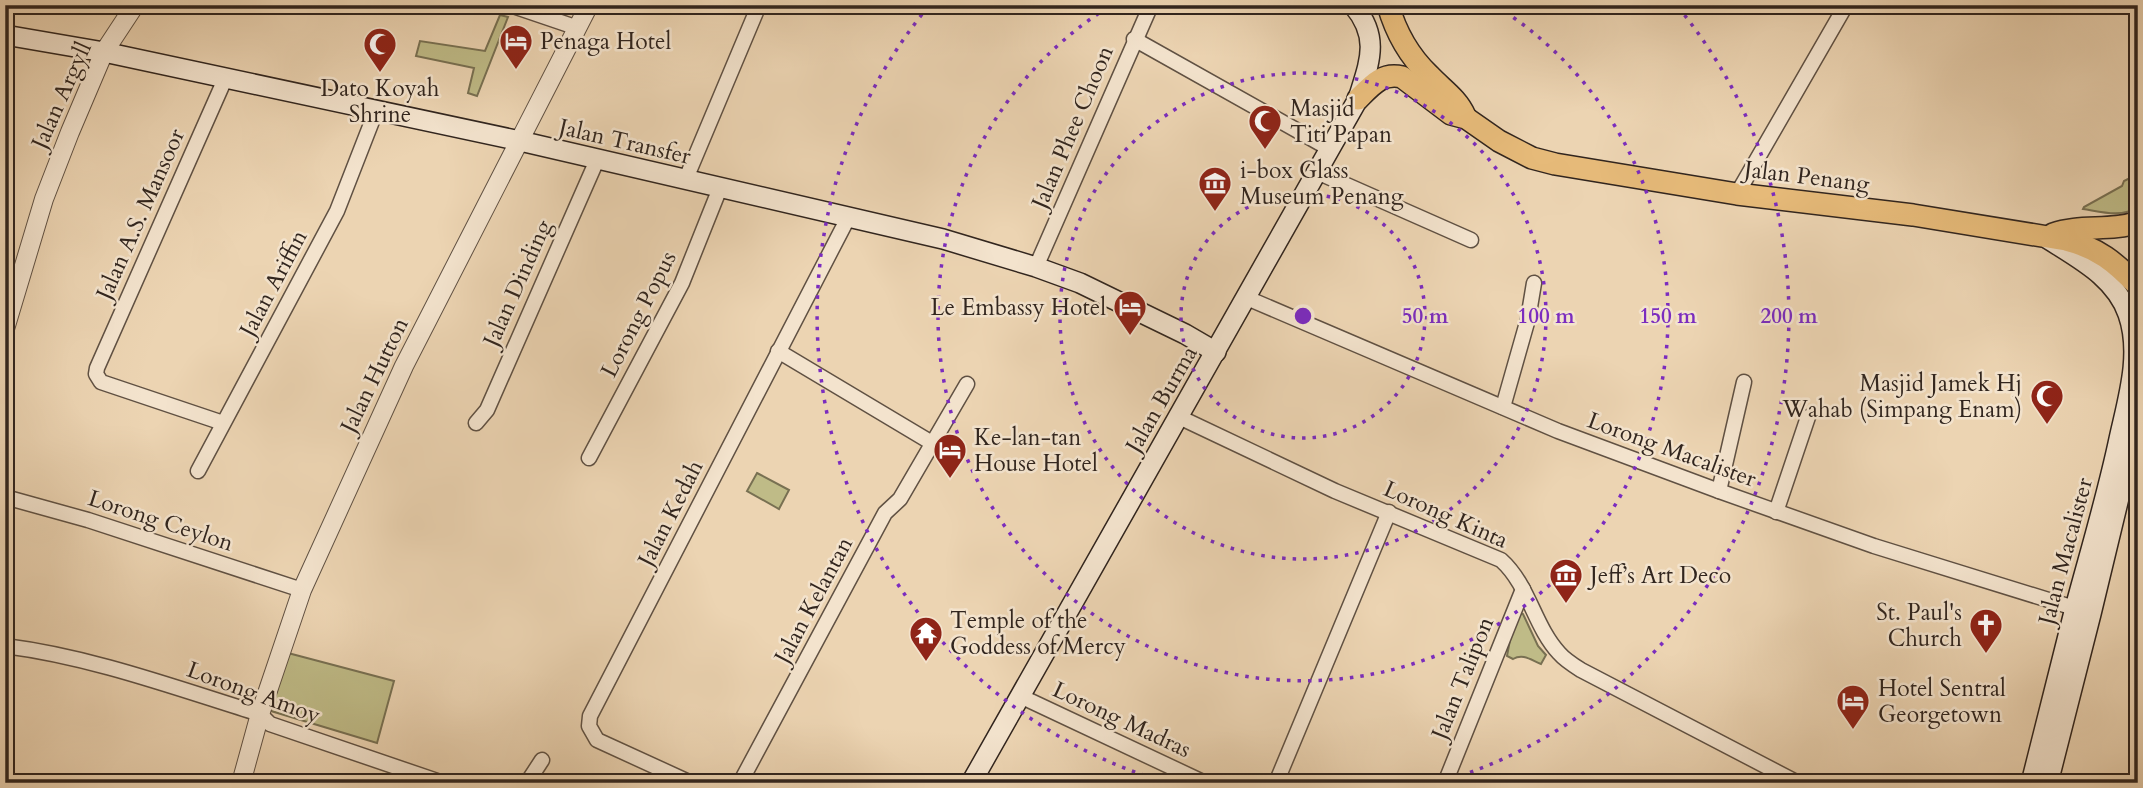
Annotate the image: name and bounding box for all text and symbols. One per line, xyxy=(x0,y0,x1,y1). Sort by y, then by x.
hotel icon: Penaga Hotel xyxy=(497,22,535,71)
mosque icon: Dato Koyah Shrine xyxy=(361,25,399,74)
place label: Penaga Hotel xyxy=(540,26,671,57)
street label: Jalan Argyll xyxy=(23,37,99,156)
street label: Jalan Phee Choon xyxy=(1023,41,1121,216)
place label: Dato Koyah Shrine xyxy=(321,73,440,130)
place label: Masjid Titi Papan xyxy=(1290,93,1392,150)
mosque icon: Masjid Titi Papan xyxy=(1246,102,1284,151)
street label: Jalan Transfer xyxy=(553,111,695,172)
street label: Jalan A.S. Mansoor xyxy=(88,123,192,307)
street label: Jalan Penang xyxy=(1740,153,1871,200)
place label: i-box Glass Museum Penang xyxy=(1240,155,1404,212)
museum icon: i-box Glass Museum Penang xyxy=(1196,164,1234,213)
street label: Jalan Dinding xyxy=(474,215,559,354)
street label: Jalan Ariffin xyxy=(231,224,315,345)
street label: Lorong Popus xyxy=(593,246,684,383)
hotel icon: Le Embassy Hotel xyxy=(1111,288,1149,337)
place label: Le Embassy Hotel xyxy=(931,292,1106,323)
text: 50 m xyxy=(1402,302,1449,331)
text: 100 m xyxy=(1517,302,1575,331)
text: 150 m xyxy=(1639,302,1697,331)
text: 200 m xyxy=(1760,302,1818,331)
centre of rings xyxy=(1291,304,1315,328)
street label: Jalan Hutton xyxy=(332,312,416,441)
street label: Jalan Burma xyxy=(1117,340,1205,461)
place label: Masjid Jamek Hj Wahab (Simpang Enam) xyxy=(1782,368,2022,425)
mosque icon: Masjid Jamek Hj Wahab (Simpang Enam) xyxy=(2028,377,2066,426)
street label: Lorong Macalister xyxy=(1583,405,1761,495)
place label: Ke-lan-tan House Hotel xyxy=(974,422,1098,479)
hotel icon: Ke-lan-tan House Hotel xyxy=(931,431,969,480)
street label: Jalan Kedah xyxy=(629,455,711,574)
street label: Lorong Kinta xyxy=(1379,473,1513,556)
street label: Jalan Macalister xyxy=(2030,474,2100,631)
street label: Lorong Ceylon xyxy=(84,482,237,559)
street label: Jalan Kelantan xyxy=(766,531,860,672)
museum icon: Jeff’s Art Deco xyxy=(1547,556,1585,605)
place label: Jeff’s Art Deco xyxy=(1587,560,1731,591)
place label: St. Paul's Church xyxy=(1876,597,1962,654)
place label: Temple of the Goddess of Mercy xyxy=(950,605,1126,662)
church icon: St. Paul's Church xyxy=(1967,606,2005,655)
street label: Jalan Talipon xyxy=(1423,612,1501,747)
temple icon: Temple of the Goddess of Mercy xyxy=(907,614,945,663)
street label: Lorong Amoy xyxy=(183,654,325,731)
place label: Hotel Sentral Georgetown xyxy=(1878,673,2006,730)
street label: Lorong Madras xyxy=(1048,674,1196,765)
hotel icon: Hotel Sentral Georgetown xyxy=(1834,682,1872,731)

